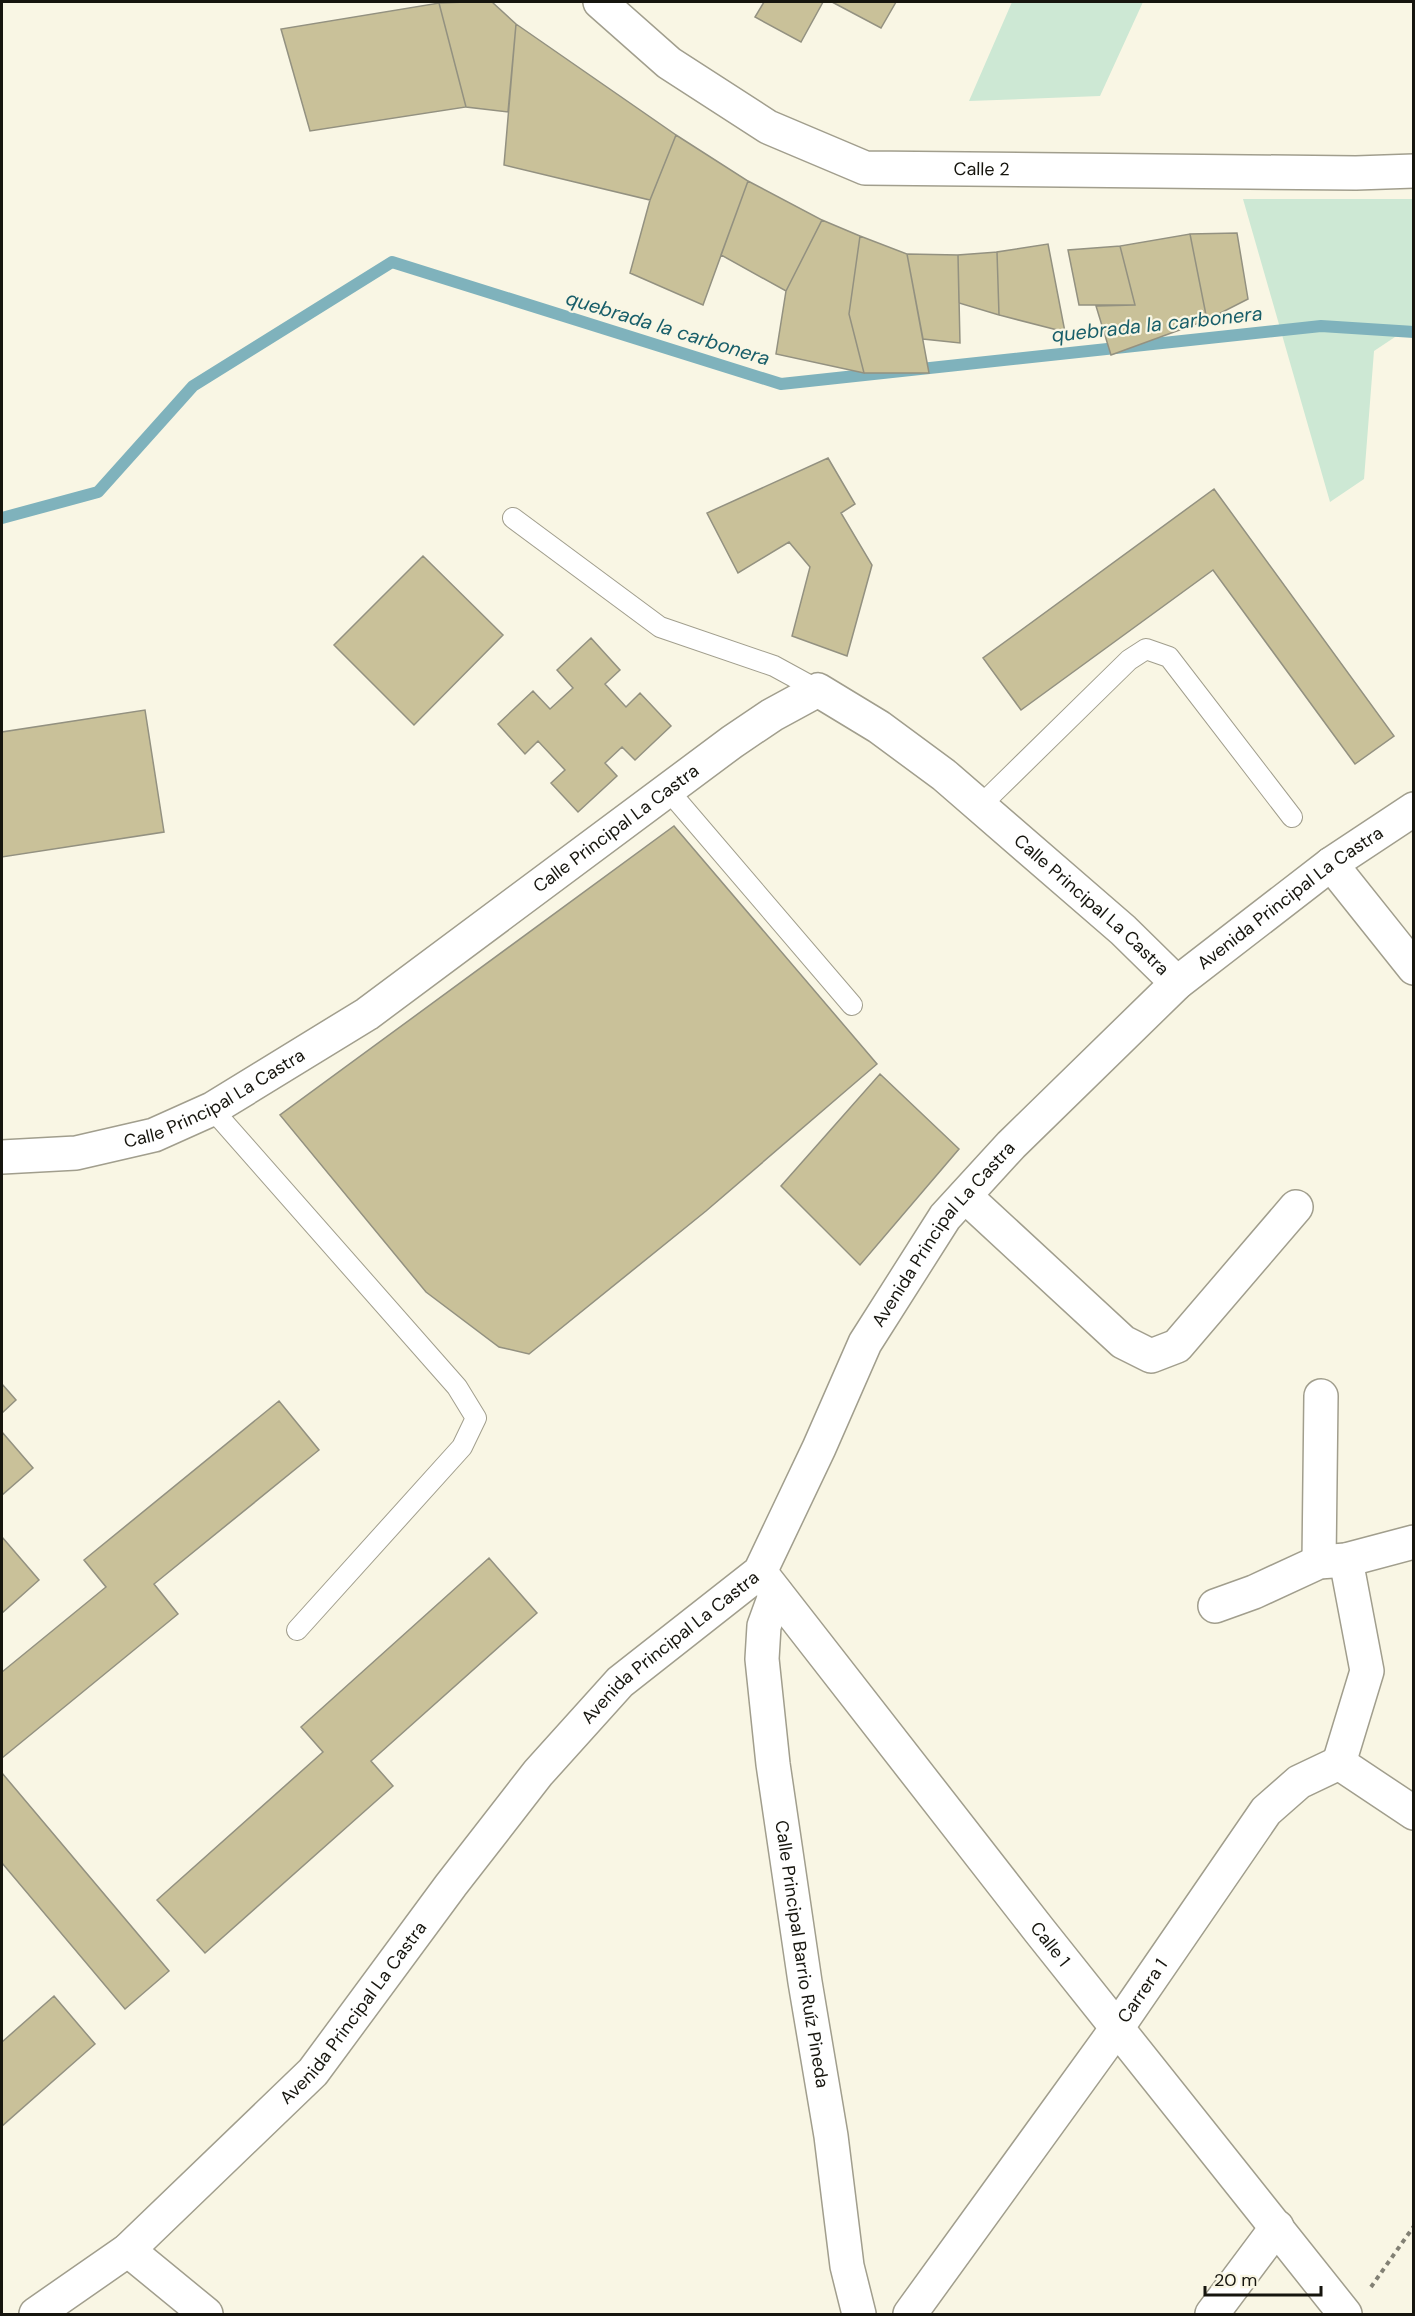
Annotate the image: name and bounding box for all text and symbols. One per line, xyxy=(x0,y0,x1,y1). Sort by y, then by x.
street label: Calle 2 xyxy=(954,157,1010,181)
water label: quebrada la carbonera xyxy=(563,285,773,371)
water label: quebrada la carbonera xyxy=(1050,300,1264,348)
street label: Calle Principal La Castra xyxy=(528,759,704,898)
street label: Avenida Principal La Castra xyxy=(1192,821,1388,975)
street label: Calle Principal La Castra xyxy=(1009,829,1174,981)
street label: Calle Principal La Castra xyxy=(121,1043,309,1154)
street label: Avenida Principal La Castra xyxy=(866,1136,1020,1331)
street label: Avenida Principal La Castra xyxy=(576,1565,764,1729)
street label: Calle Principal Barrio Ruíz Pineda xyxy=(769,1819,835,2090)
street label: Avenida Principal La Castra xyxy=(274,1917,432,2110)
street label: Calle 1 xyxy=(1025,1917,1076,1972)
street label: Carrera 1 xyxy=(1112,1954,1173,2028)
scale bar xyxy=(1205,2259,1320,2297)
text: 20 m xyxy=(1214,2268,1257,2292)

